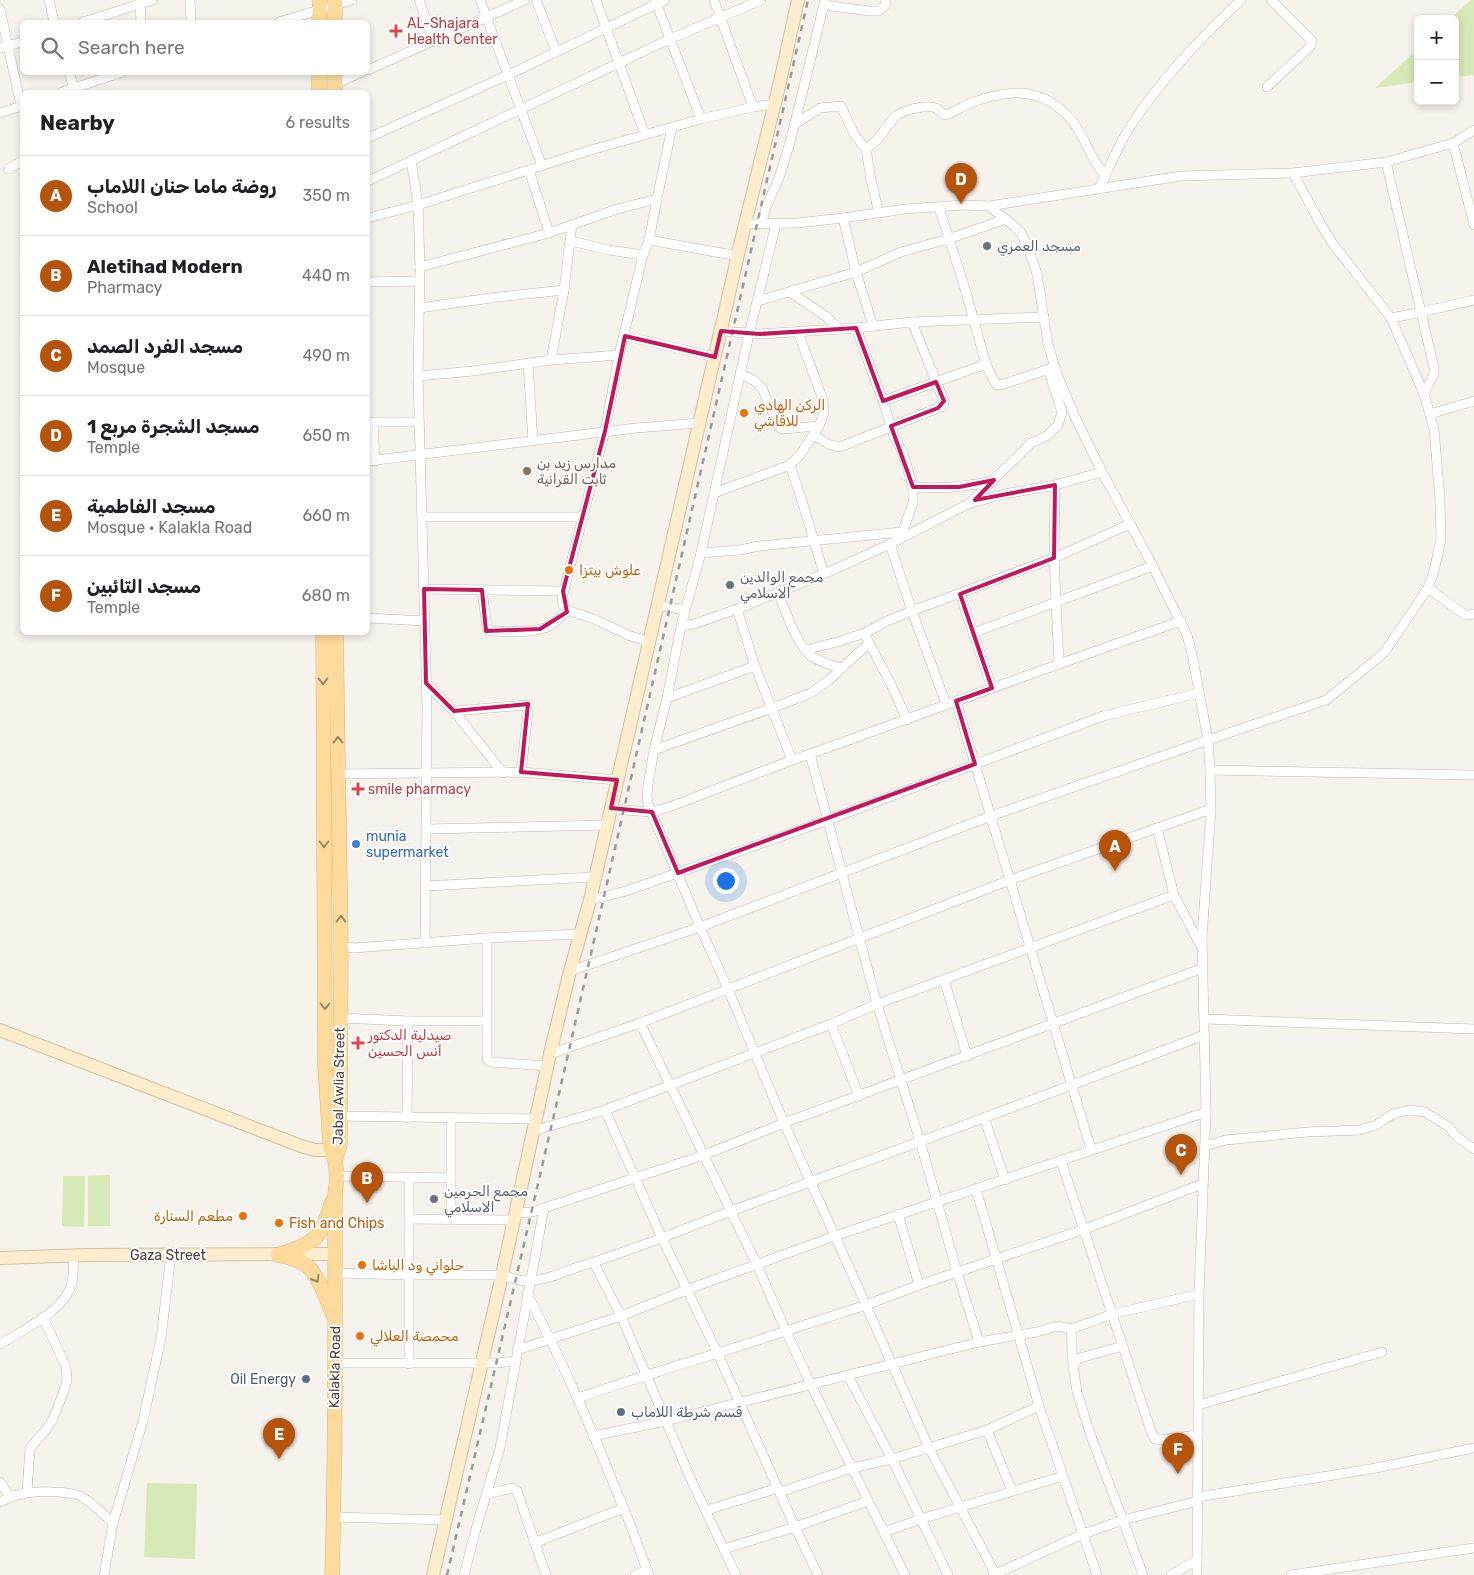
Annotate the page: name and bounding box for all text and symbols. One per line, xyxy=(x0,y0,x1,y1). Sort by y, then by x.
place label: AL-Shajara Health Center xyxy=(407,15,498,48)
map controls xyxy=(1414,15,1459,105)
button: + xyxy=(1414,15,1459,60)
search box xyxy=(20,20,370,75)
marker: AL-Shajara Health Center xyxy=(389,24,403,38)
icon: search xyxy=(38,34,66,62)
text: Search here xyxy=(78,36,185,59)
button: − xyxy=(1414,60,1459,105)
text: Nearby xyxy=(40,110,115,135)
text: 6 results xyxy=(285,113,350,132)
pin: D xyxy=(945,163,977,204)
text: روضة ماما حنان اللاماب xyxy=(87,175,276,198)
text: A xyxy=(50,186,62,205)
text: 350 m xyxy=(303,186,350,205)
text: School xyxy=(87,198,138,217)
place label: مسجد العمري xyxy=(997,238,1081,256)
marker: مسجد العمري xyxy=(981,240,993,252)
text: Aletihad Modern xyxy=(87,255,243,278)
text: B xyxy=(50,266,62,285)
text: 440 m xyxy=(302,266,350,285)
text: Pharmacy xyxy=(87,278,162,297)
text: مسجد الفرد الصمد xyxy=(87,335,243,358)
text: C xyxy=(50,346,62,365)
text: 490 m xyxy=(302,346,350,365)
text: Mosque xyxy=(87,358,145,377)
place label: الركن الهادي للاقاشي xyxy=(754,397,825,432)
marker: الركن الهادي للاقاشي xyxy=(738,407,750,419)
text: مسجد الشجرة مربع 1 xyxy=(87,415,260,438)
text: D xyxy=(50,426,62,445)
text: 650 m xyxy=(303,426,350,445)
text: Temple xyxy=(87,438,140,457)
place label: مدارس زيد بن ثابت القرانية xyxy=(537,455,616,488)
marker: مدارس زيد بن ثابت القرانية xyxy=(521,465,533,477)
text: مسجد الفاطمية xyxy=(87,495,216,518)
text: E xyxy=(51,506,61,525)
text: 660 m xyxy=(302,506,350,525)
text: Mosque · Kalakla Road xyxy=(87,518,252,537)
place label: علوش بيتزا xyxy=(579,562,641,579)
marker: علوش بيتزا xyxy=(563,564,575,576)
place label: مجمع الوالدين الاسلامي xyxy=(740,569,823,604)
text: مسجد التائبين xyxy=(87,575,201,598)
marker: مجمع الوالدين الاسلامي xyxy=(724,579,736,591)
text: F xyxy=(51,586,61,605)
text: 680 m xyxy=(302,586,350,605)
text: Temple xyxy=(87,598,140,617)
one-way arrow xyxy=(318,678,328,685)
one-way arrow xyxy=(333,735,344,743)
place label: smile pharmacy xyxy=(368,781,471,798)
marker: smile pharmacy xyxy=(352,783,364,795)
place label: munia supermarket xyxy=(366,828,449,861)
pin: A xyxy=(1099,830,1131,871)
marker: munia supermarket xyxy=(350,838,362,850)
one-way arrow xyxy=(319,840,329,848)
your location xyxy=(713,868,739,894)
one-way arrow xyxy=(336,915,346,923)
one-way arrow xyxy=(320,1002,330,1010)
street label: Jabal Awlia Street xyxy=(329,1026,349,1145)
place label: صيدلية الدكتور أنس الحسين xyxy=(367,1027,452,1060)
marker: صيدلية الدكتور أنس الحسين xyxy=(352,1037,364,1049)
pin: C xyxy=(1165,1134,1197,1175)
pin: B xyxy=(351,1162,383,1203)
place label: مجمع الحرمين الاسلامي xyxy=(444,1183,528,1218)
marker: مجمع الحرمين الاسلامي xyxy=(428,1193,440,1205)
place label: مطعم السنارة xyxy=(154,1208,233,1225)
marker: مطعم السنارة xyxy=(237,1210,249,1222)
place label: Fish and Chips xyxy=(289,1215,384,1232)
marker: Fish and Chips xyxy=(273,1217,285,1229)
street label: Gaza Street xyxy=(130,1247,207,1264)
place label: حلواني ود الباشا xyxy=(372,1257,464,1276)
marker: حلواني ود الباشا xyxy=(356,1259,368,1271)
one-way arrow xyxy=(310,1273,320,1282)
street label: Kalakla Road xyxy=(326,1326,344,1408)
place label: محمصة العلالي xyxy=(370,1328,459,1347)
marker: محمصة العلالي xyxy=(354,1330,366,1342)
place label: Oil Energy xyxy=(230,1371,296,1388)
marker: Oil Energy xyxy=(300,1373,312,1385)
place label: قسم شرطة اللاماب xyxy=(631,1404,743,1421)
marker: قسم شرطة اللاماب xyxy=(615,1406,627,1418)
pin: E xyxy=(263,1418,295,1459)
pin: F xyxy=(1162,1433,1194,1474)

